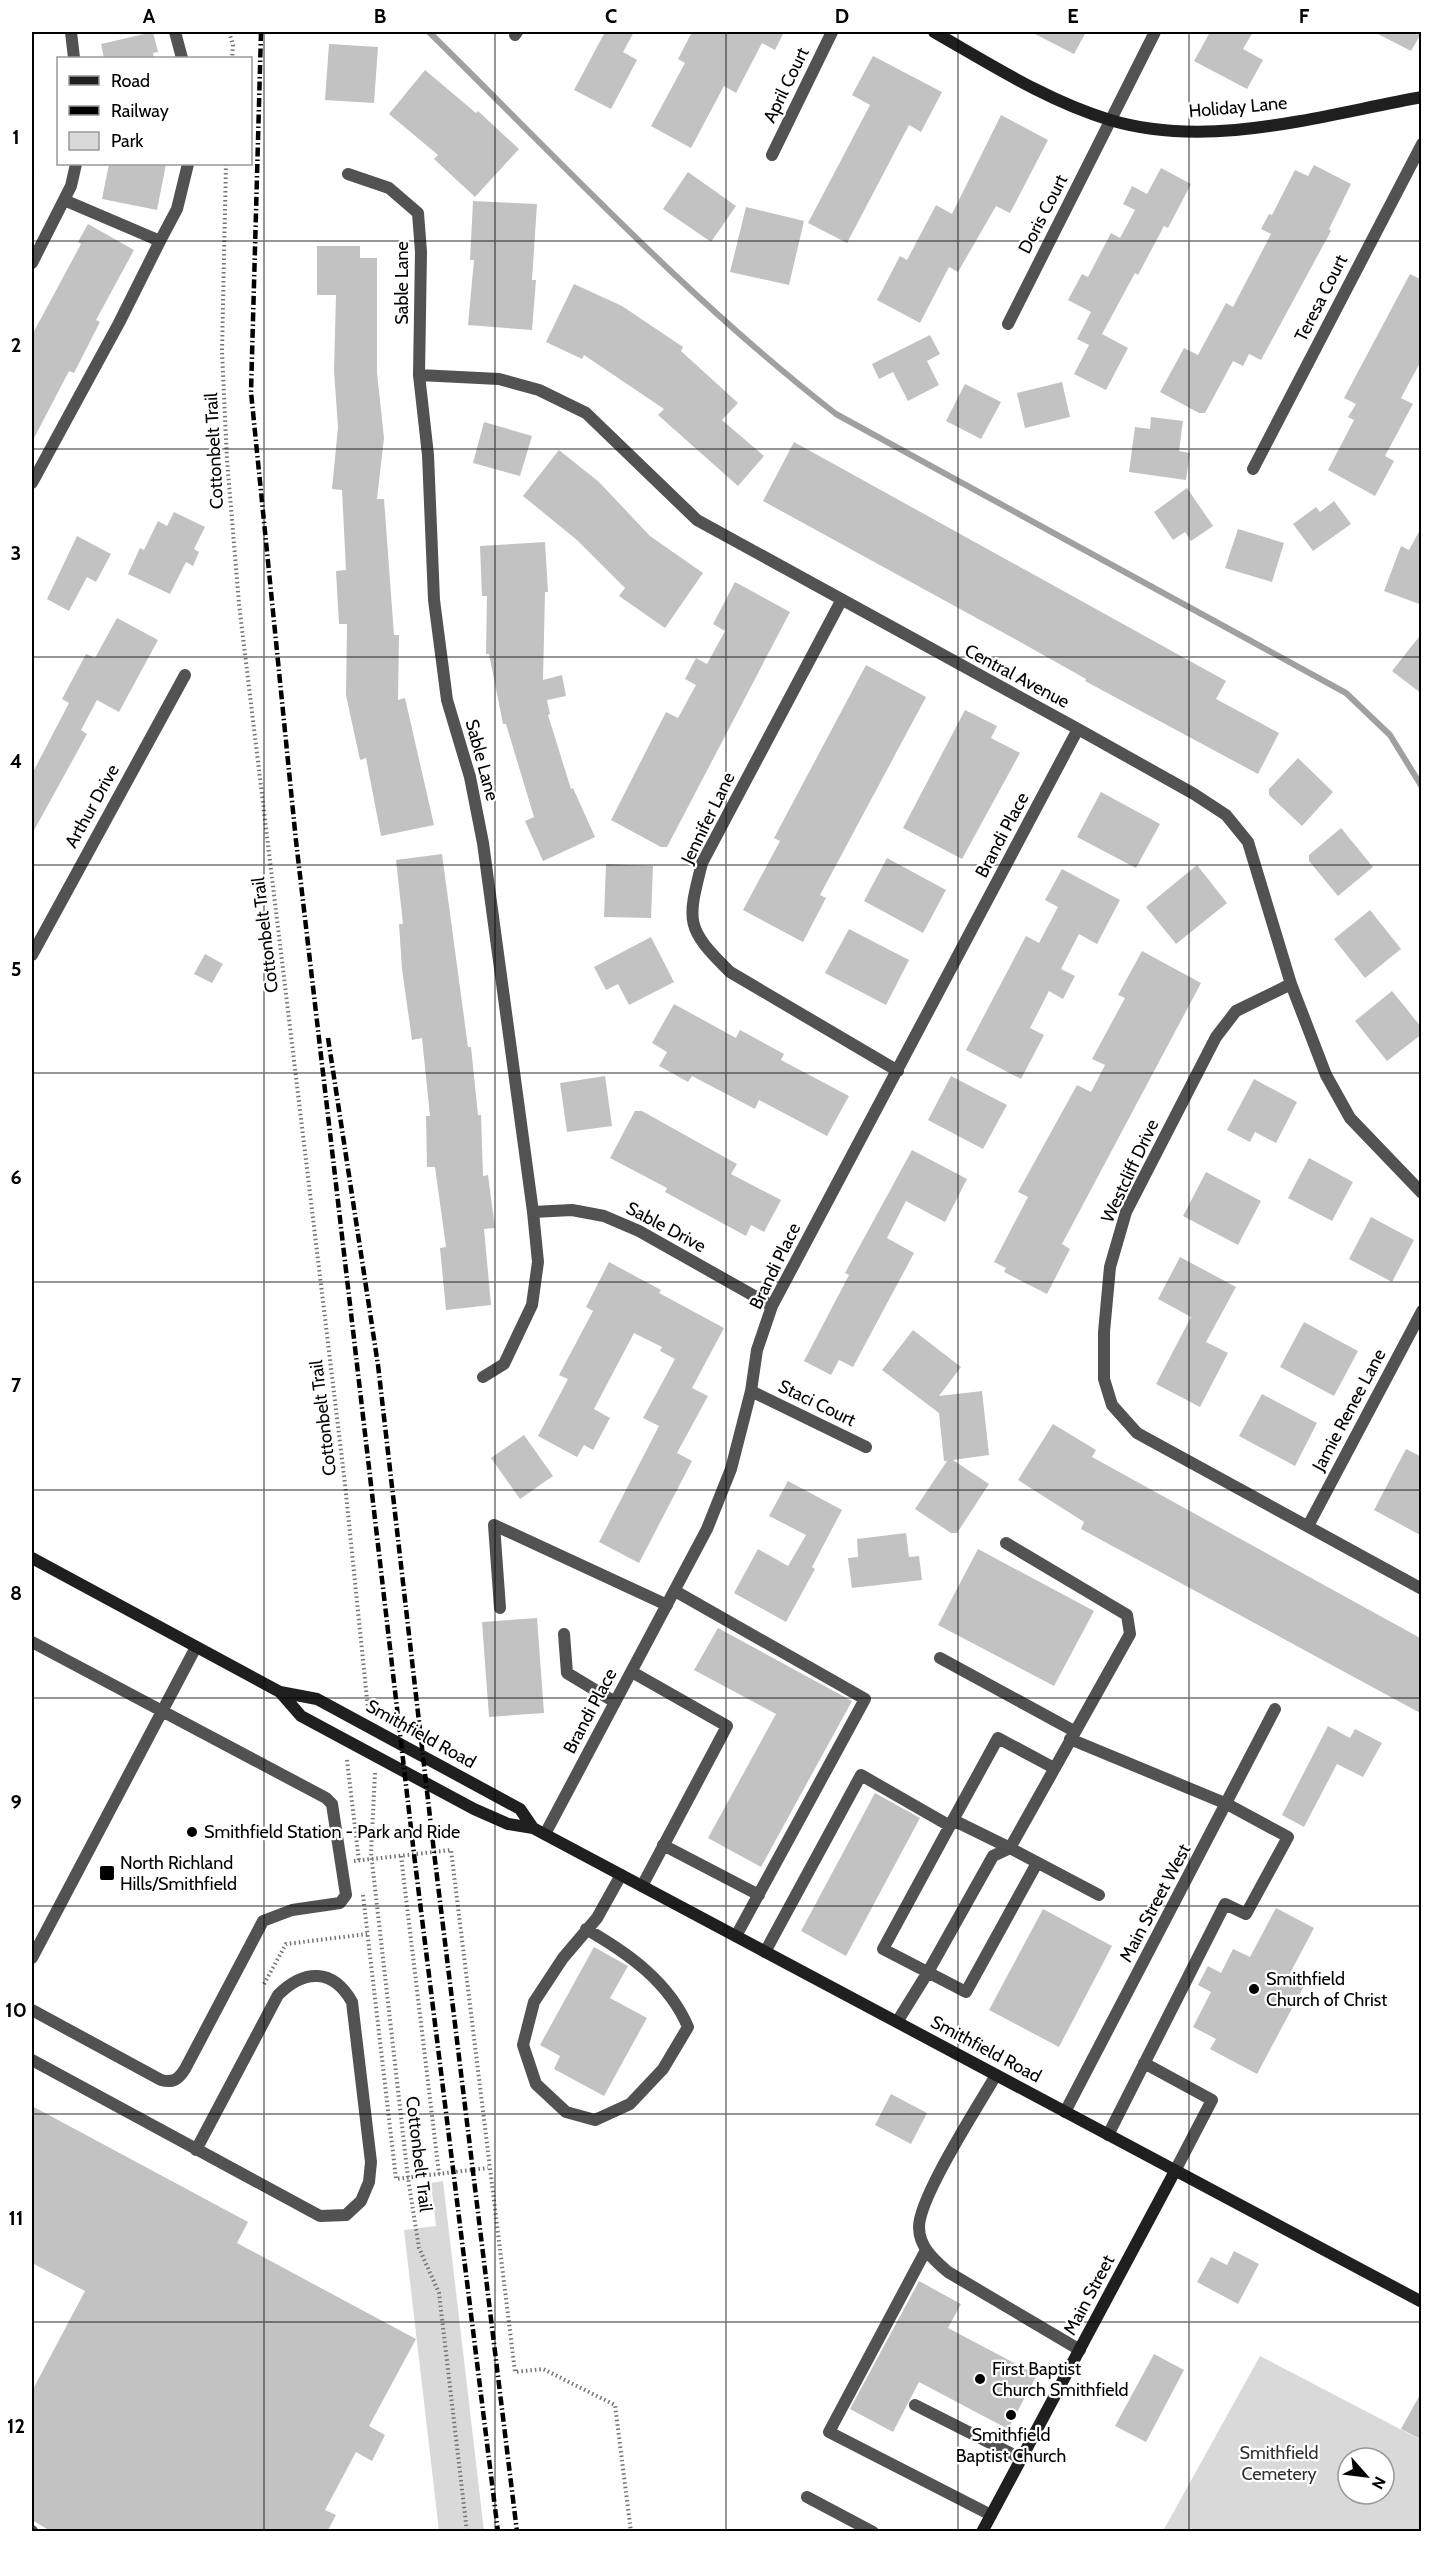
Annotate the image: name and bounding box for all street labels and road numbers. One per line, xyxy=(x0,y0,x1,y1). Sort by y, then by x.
street label: April Court xyxy=(758,44,814,126)
street label: Holiday Lane xyxy=(1188,92,1288,122)
street label: Doris Court xyxy=(1014,171,1072,257)
street label: Sable Lane xyxy=(391,241,413,325)
street label: Teresa Court xyxy=(1290,251,1352,345)
street label: Cottonbelt Trail xyxy=(200,392,228,510)
street label: Central Avenue xyxy=(961,639,1073,713)
street label: Sable Lane xyxy=(461,717,503,803)
street label: Arthur Drive xyxy=(60,760,124,852)
street label: Jennifer Lane xyxy=(676,769,740,868)
street label: Brandi Place xyxy=(970,789,1034,881)
street label: Cottonbelt Trail xyxy=(247,875,283,994)
street label: Westcliff Drive xyxy=(1096,1116,1164,1226)
street label: Sable Drive xyxy=(622,1197,710,1257)
street label: Brandi Place xyxy=(745,1219,805,1313)
street label: Jamie Renee Lane xyxy=(1307,1345,1390,1476)
street label: Cottonbelt Trail xyxy=(305,1358,341,1477)
street label: Staci Court xyxy=(775,1375,859,1431)
street label: Brandi Place xyxy=(558,1665,622,1757)
street label: Smithfield Road xyxy=(362,1695,480,1773)
street label: Main Street West xyxy=(1115,1840,1195,1966)
street label: Smithfield Road xyxy=(927,2011,1045,2087)
street label: Cottonbelt Trail xyxy=(401,2095,437,2214)
street label: Main Street xyxy=(1059,2251,1119,2339)

